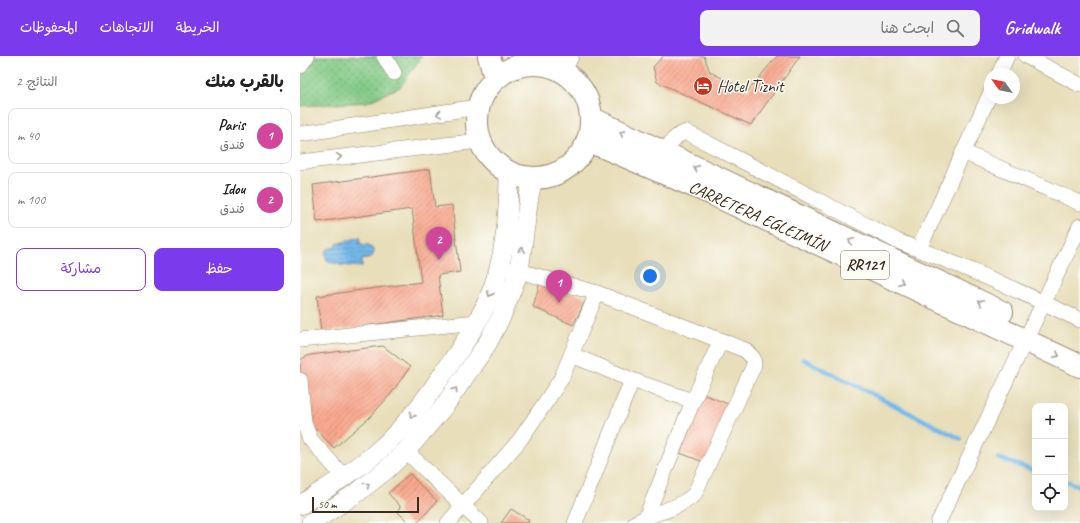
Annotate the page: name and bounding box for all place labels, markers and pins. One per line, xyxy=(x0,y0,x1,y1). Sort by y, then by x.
hotel icon: Hotel Tiznit xyxy=(692,75,714,97)
place label: Hotel Tiznit xyxy=(717,76,786,97)
pin: 2 xyxy=(426,227,452,260)
pin: 1 xyxy=(546,270,572,303)

